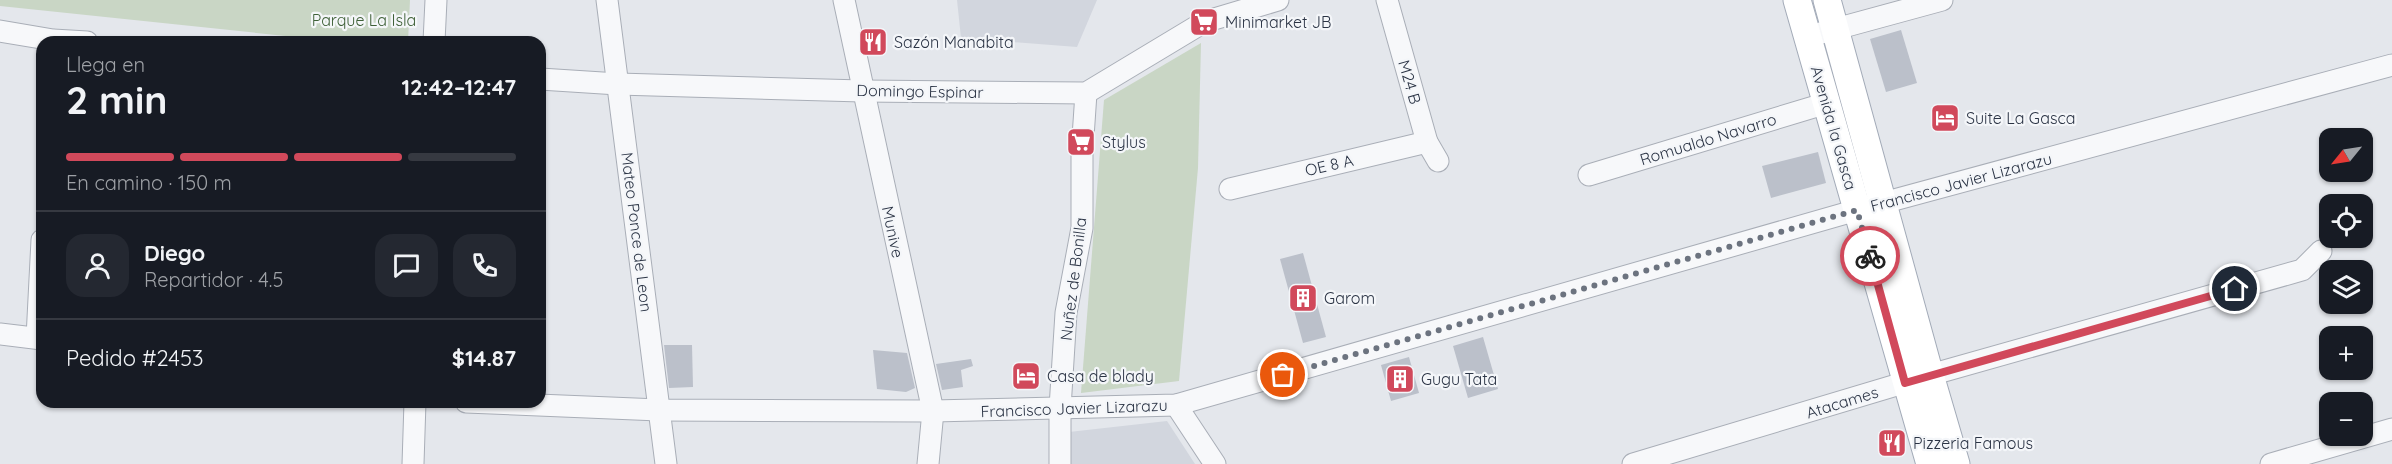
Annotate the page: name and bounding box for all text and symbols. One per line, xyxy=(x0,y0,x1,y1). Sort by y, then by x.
supermarket icon: Minimarket JB xyxy=(1188,6,1220,38)
park label: Parque La Isla xyxy=(312,10,416,30)
place label: Minimarket JB xyxy=(1225,12,1331,32)
restaurant icon: Sazón Manabita xyxy=(857,26,889,58)
place label: Sazón Manabita xyxy=(894,32,1014,52)
text: Llega en xyxy=(66,52,145,77)
street label: M24 B xyxy=(1394,58,1426,106)
street label: Avenida la Gasca xyxy=(1807,64,1861,192)
text: 12:42–12:47 xyxy=(402,73,516,101)
text: 2 min xyxy=(66,75,168,124)
street label: Domingo Espinar xyxy=(856,80,984,102)
hotel icon: Suite La Gasca xyxy=(1929,102,1961,134)
place label: Suite La Gasca xyxy=(1966,108,2075,128)
street label: Romualdo Navarro xyxy=(1637,109,1779,169)
supermarket icon: Stylus xyxy=(1065,126,1097,158)
north arrow xyxy=(2319,128,2373,182)
map controls xyxy=(2319,128,2373,446)
place label: Stylus xyxy=(1102,132,1146,152)
street label: Francisco Javier Lizarazu xyxy=(1868,148,2054,216)
street label: OE 8 A xyxy=(1303,150,1355,180)
street label: Mateo Ponce de Leon xyxy=(617,151,657,313)
text: En camino · 150 m xyxy=(66,170,232,195)
button: locate xyxy=(2319,194,2373,248)
street label: Munive xyxy=(878,204,908,260)
street label: Nuñez de Bonilla xyxy=(1056,216,1090,342)
courier xyxy=(1840,226,1900,286)
button: person xyxy=(66,234,129,297)
button: chat xyxy=(375,234,438,297)
button: phone xyxy=(453,234,516,297)
text: Diego xyxy=(144,239,205,267)
icon: bike xyxy=(1854,240,1887,273)
button: layers xyxy=(2319,260,2373,314)
pin xyxy=(2209,263,2260,314)
text: Repartidor · 4.5 xyxy=(144,267,283,292)
icon: home xyxy=(2218,272,2251,305)
building icon: Garom xyxy=(1287,282,1319,314)
place label: Garom xyxy=(1324,288,1375,308)
button: + xyxy=(2319,326,2373,380)
text: Pedido #2453 xyxy=(66,344,204,372)
text: $14.87 xyxy=(452,344,516,372)
pin xyxy=(1257,349,1308,400)
icon: bag xyxy=(1266,358,1299,391)
hotel icon: Casa de blady xyxy=(1010,360,1042,392)
building icon: Gugu Tata xyxy=(1384,363,1416,395)
place label: Casa de blady xyxy=(1047,366,1154,386)
place label: Gugu Tata xyxy=(1421,369,1497,389)
street label: Atacames xyxy=(1803,382,1881,422)
button: − xyxy=(2319,392,2373,446)
street label: Francisco Javier Lizarazu xyxy=(980,395,1168,421)
restaurant icon: Pizzeria Famous xyxy=(1876,427,1908,459)
place label: Pizzeria Famous xyxy=(1913,433,2033,453)

